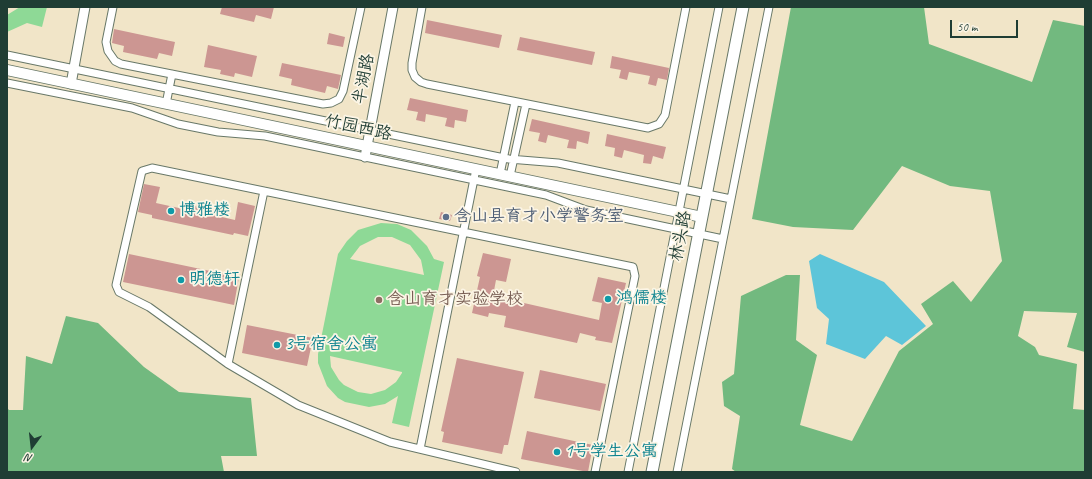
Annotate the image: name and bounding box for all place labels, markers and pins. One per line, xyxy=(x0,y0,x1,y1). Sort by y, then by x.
place label: 博雅楼 xyxy=(179,201,230,221)
marker: 博雅楼 xyxy=(166,206,176,216)
place label: 含山县育才小学警务室 xyxy=(454,207,624,227)
marker: 含山县育才小学警务室 xyxy=(441,212,451,222)
place label: 明德轩 xyxy=(189,270,240,290)
marker: 明德轩 xyxy=(176,275,186,285)
place label: 鸿儒楼 xyxy=(616,289,667,309)
place label: 含山育才实验学校 xyxy=(387,290,523,310)
marker: 鸿儒楼 xyxy=(603,294,613,304)
marker: 含山育才实验学校 xyxy=(374,295,384,305)
place label: 3号宿舍公寓 xyxy=(285,335,378,355)
marker: 3号宿舍公寓 xyxy=(272,340,282,350)
place label: 1号学生公寓 xyxy=(565,442,658,462)
marker: 1号学生公寓 xyxy=(552,447,562,457)

